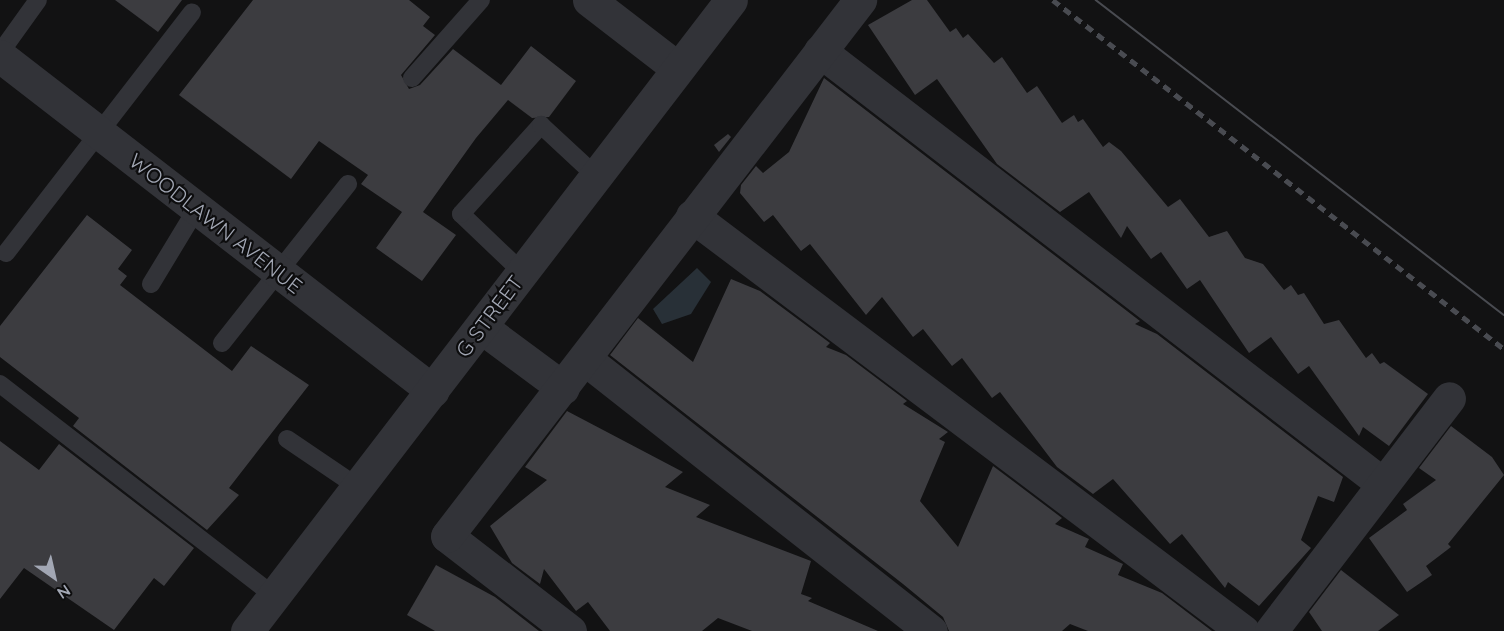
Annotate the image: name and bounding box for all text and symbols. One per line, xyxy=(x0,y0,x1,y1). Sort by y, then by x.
street label: WOODLAWN AVENUE xyxy=(124,148,308,298)
street label: G STREET xyxy=(450,270,528,362)
north arrow xyxy=(24,547,84,607)
text: N xyxy=(54,580,75,603)

